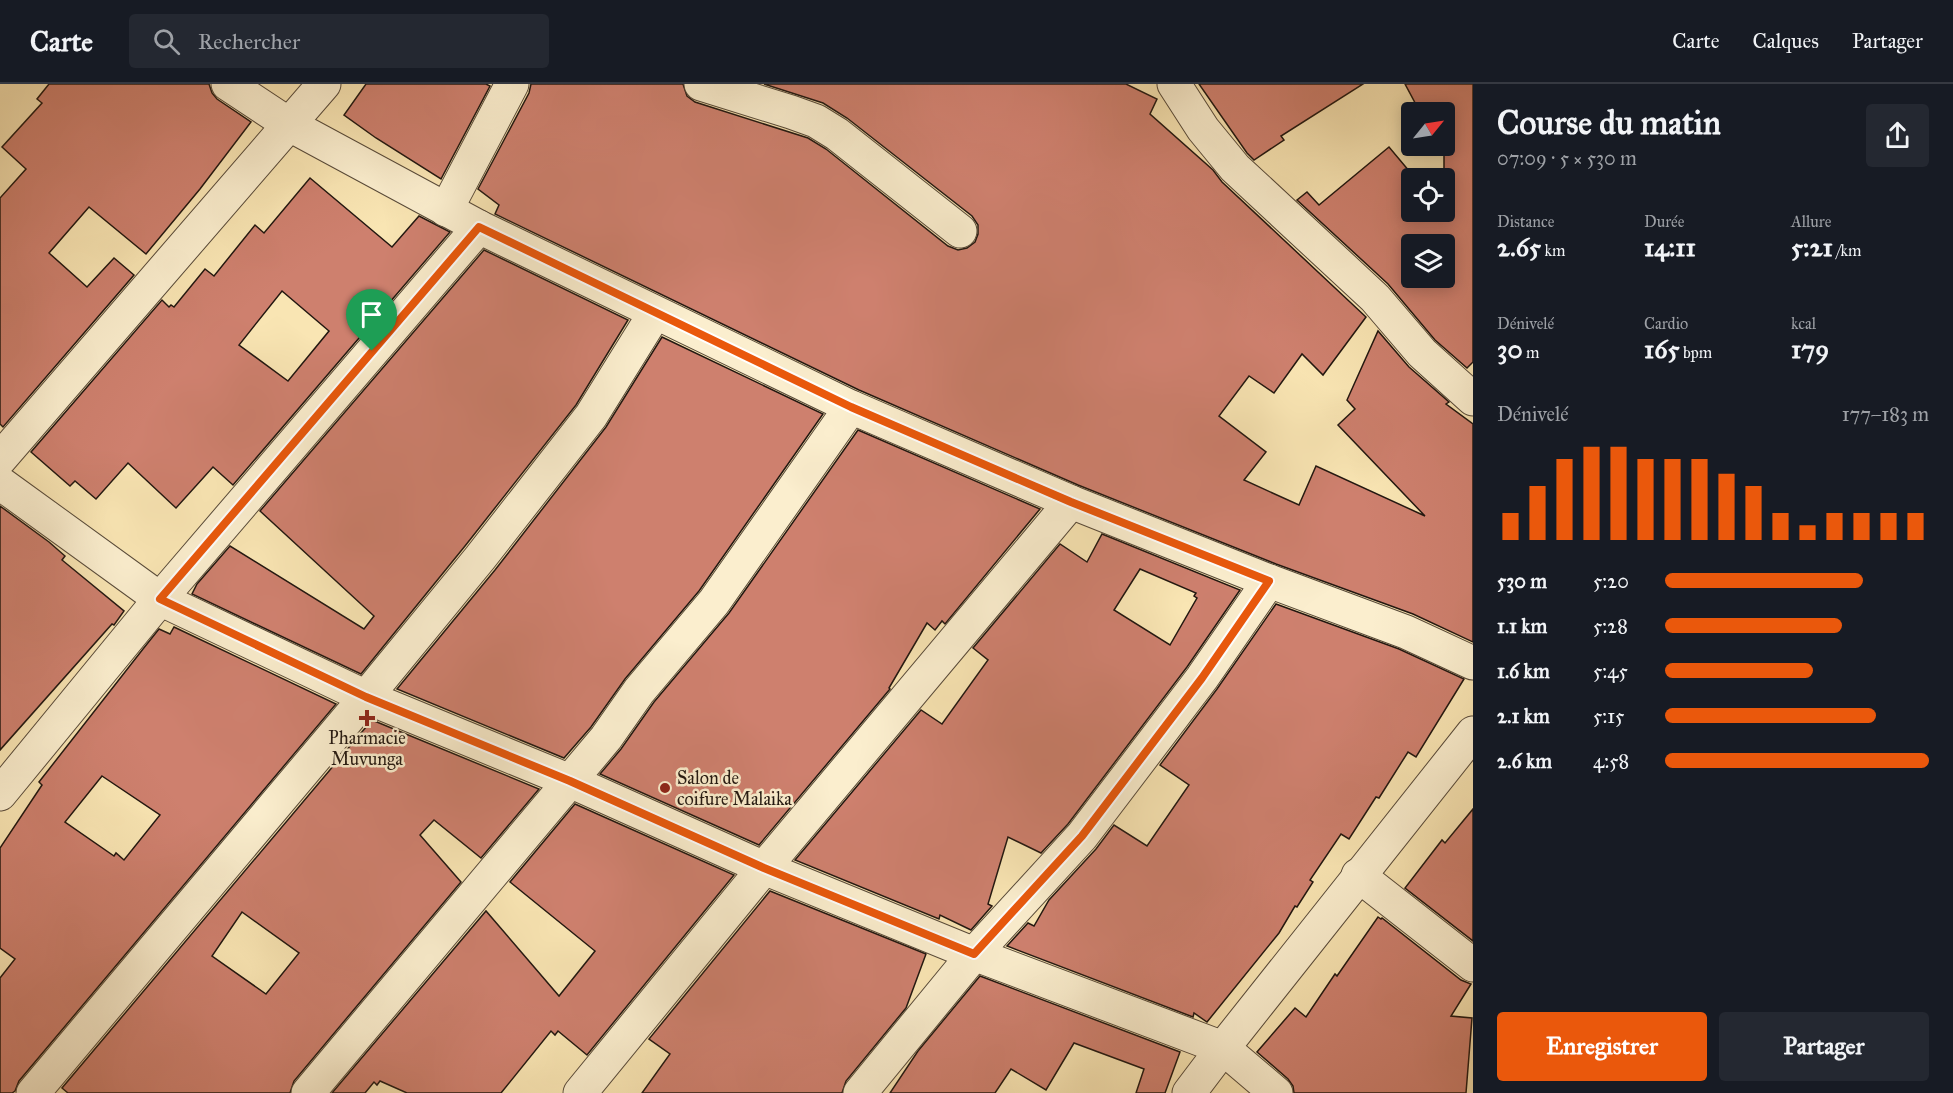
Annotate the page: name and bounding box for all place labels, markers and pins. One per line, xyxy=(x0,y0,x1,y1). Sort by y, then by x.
pin xyxy=(346,289,397,351)
marker: Pharmacie Muvunga xyxy=(360,711,374,725)
place label: Pharmacie Muvunga xyxy=(328,727,406,771)
place label: Salon de coifure Malaika xyxy=(677,767,792,810)
marker: Salon de coifure Malaika xyxy=(658,781,672,795)

